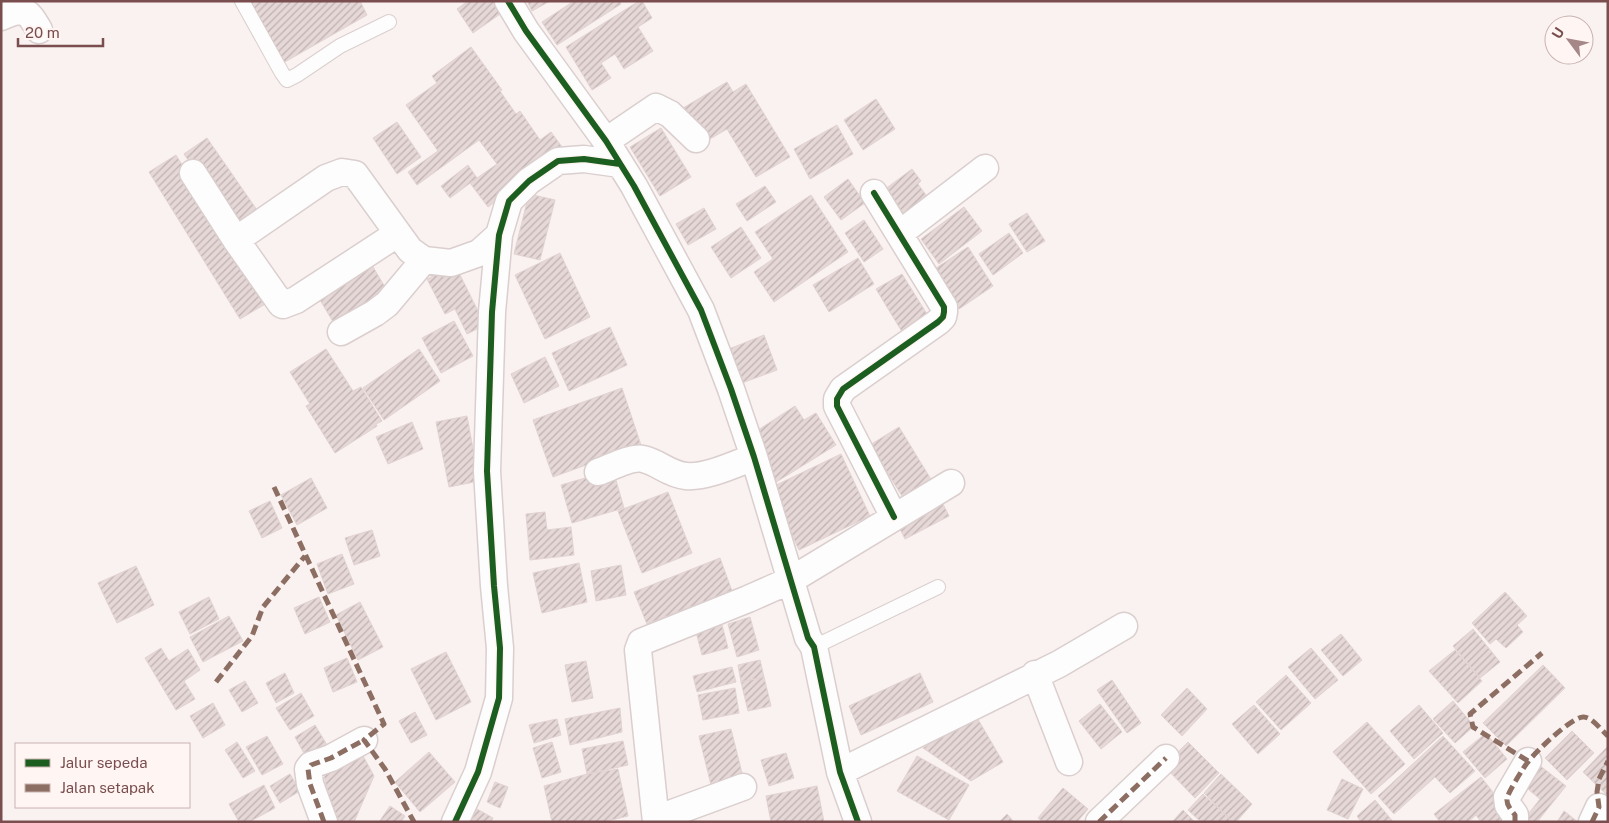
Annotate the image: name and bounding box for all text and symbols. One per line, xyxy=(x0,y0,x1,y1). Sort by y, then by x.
scale bar xyxy=(18,15,102,47)
north arrow xyxy=(1544,15,1594,65)
text: 20 m xyxy=(25,24,60,41)
text: U xyxy=(1549,25,1567,42)
legend xyxy=(15,743,190,808)
text: Jalur sepeda xyxy=(60,754,148,771)
text: Jalan setapak xyxy=(60,779,155,796)

